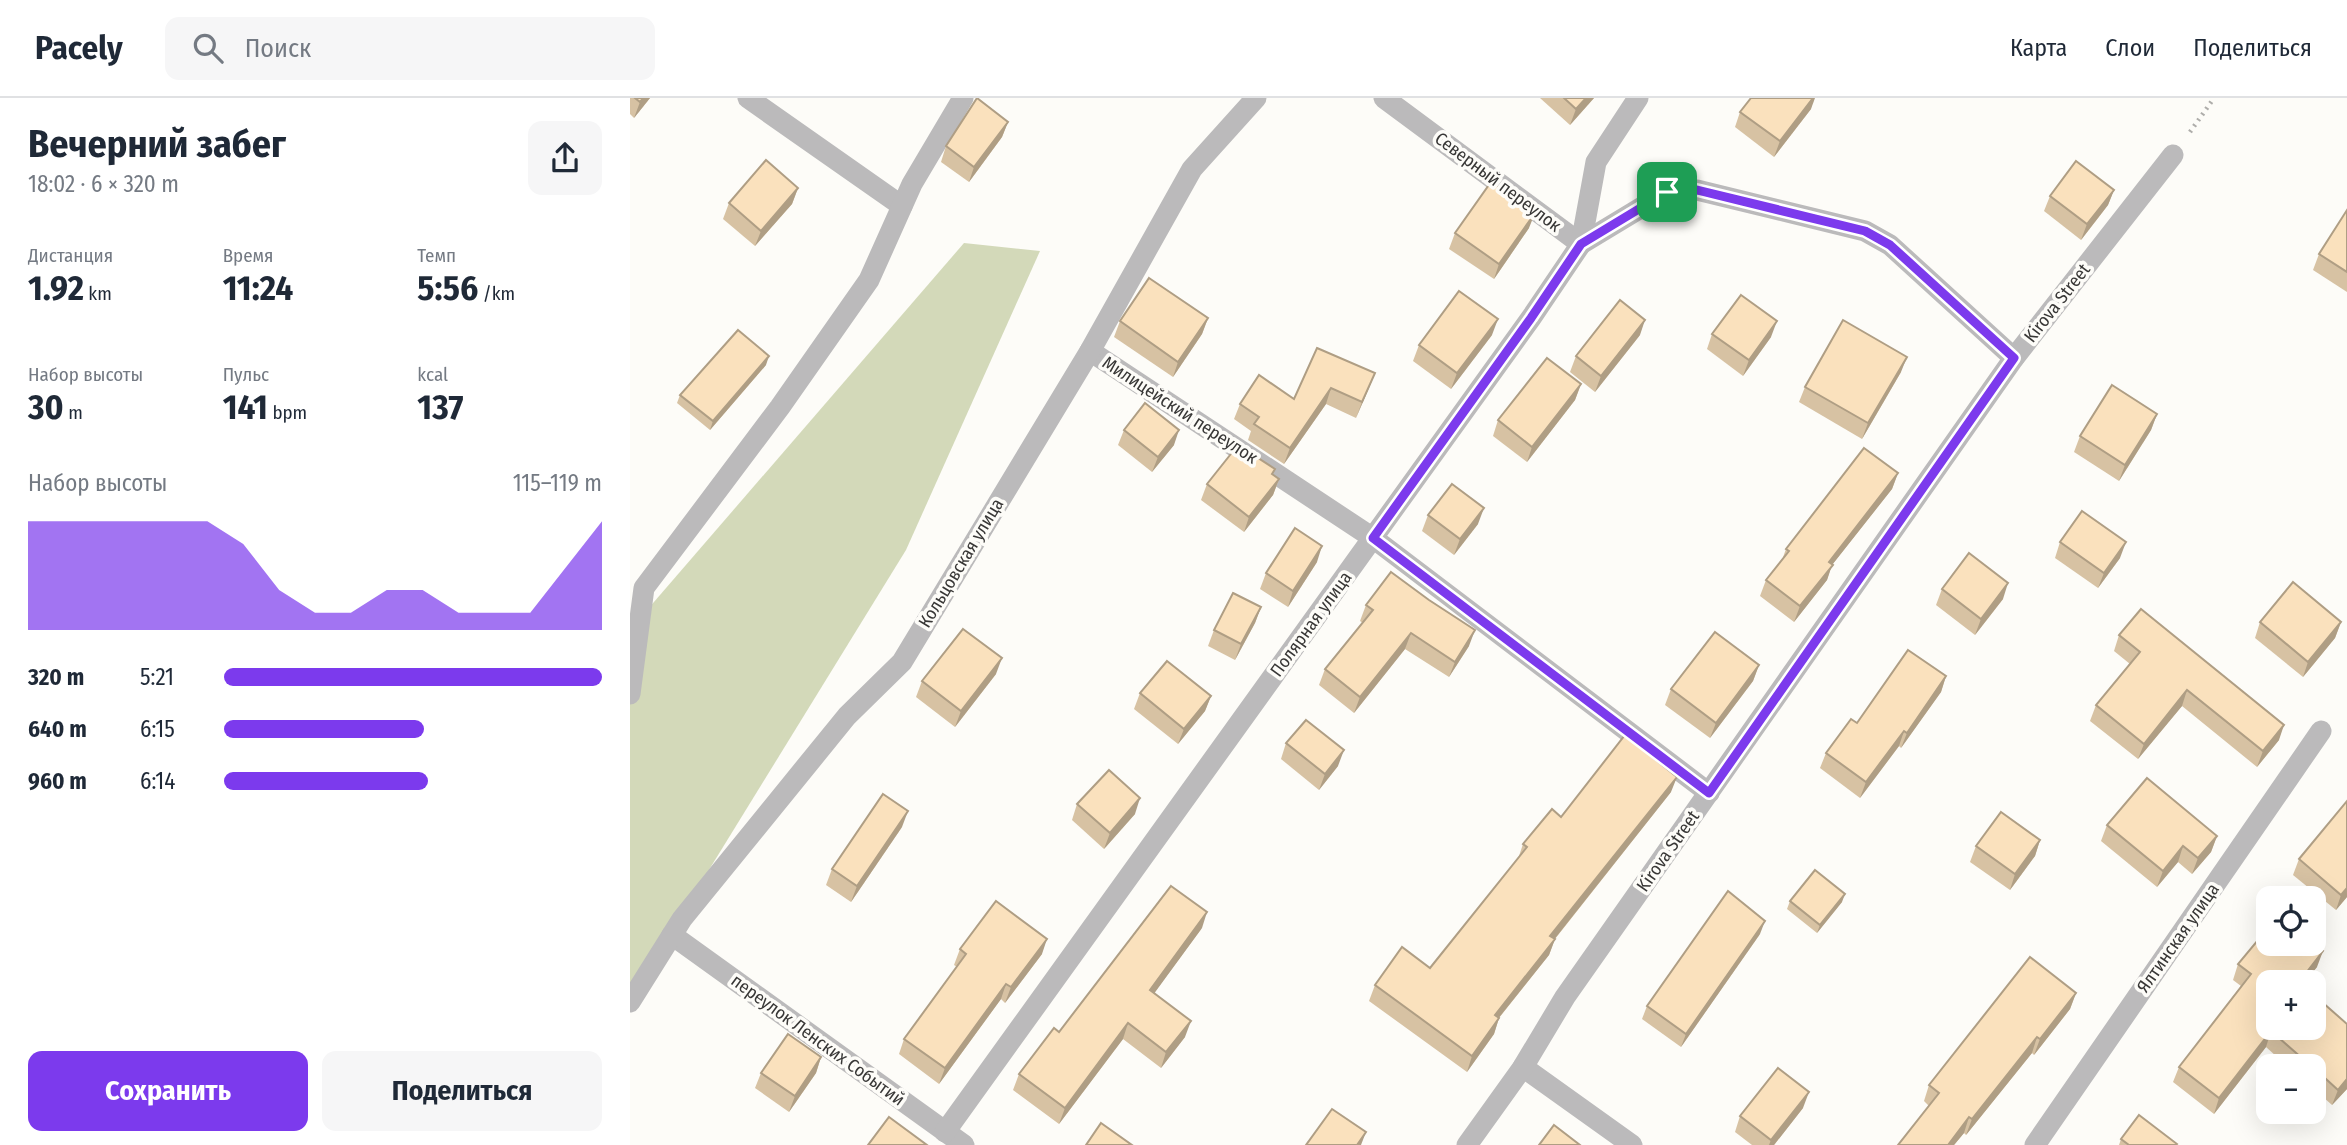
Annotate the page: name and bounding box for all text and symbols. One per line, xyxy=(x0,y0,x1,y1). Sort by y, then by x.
search box xyxy=(165,17,655,80)
text: Pacely xyxy=(35,28,123,68)
icon: search xyxy=(189,29,227,67)
text: Поиск xyxy=(245,33,311,64)
text: Карта xyxy=(2010,34,2067,62)
text: Слои xyxy=(2105,34,2155,62)
text: Поделиться xyxy=(2193,34,2312,62)
text: Вечерний забег xyxy=(28,121,286,167)
button: share xyxy=(528,121,602,195)
street label: Северный переулок xyxy=(1431,127,1566,237)
pin xyxy=(1637,162,1697,222)
text: 18:02 · 6 × 320 m xyxy=(28,170,179,198)
icon: arrive xyxy=(1648,173,1686,211)
text: Дистанция xyxy=(28,244,113,267)
text: Время xyxy=(223,244,274,267)
text: Темп xyxy=(417,244,456,267)
street label: Kirova Street xyxy=(2019,259,2095,347)
text: 1.92 xyxy=(28,267,84,309)
text: 11:24 xyxy=(223,267,293,309)
text: 5:56 xyxy=(417,267,478,309)
text: km xyxy=(84,282,112,305)
text: /km xyxy=(478,282,515,305)
street label: Милицейский переулок xyxy=(1098,352,1262,469)
text: Набор высоты xyxy=(28,363,143,386)
text: Пульс xyxy=(223,363,269,386)
text: kcal xyxy=(417,363,448,386)
text: 30 xyxy=(28,386,64,428)
text: 141 xyxy=(223,386,268,428)
text: 137 xyxy=(417,386,463,428)
text: m xyxy=(64,401,83,424)
text: bpm xyxy=(268,401,307,424)
text: Набор высоты xyxy=(28,469,167,497)
text: 115–119 m xyxy=(513,469,602,497)
street label: Кольцовская улица xyxy=(914,494,1008,632)
street label: Полярная улица xyxy=(1265,567,1357,681)
text: 320 m xyxy=(28,663,84,691)
text: 5:21 xyxy=(140,663,174,691)
text: 640 m xyxy=(28,715,87,743)
text: 6:15 xyxy=(140,715,175,743)
text: 960 m xyxy=(28,767,87,795)
text: 6:14 xyxy=(140,767,175,795)
street label: Kirova Street xyxy=(1632,806,1704,896)
street label: Ялтинская улица xyxy=(2132,879,2224,997)
map controls xyxy=(2256,886,2326,1124)
button: locate xyxy=(2256,886,2326,956)
street label: переулок Ленских Событий xyxy=(727,970,909,1110)
button: + xyxy=(2256,970,2326,1040)
button: Сохранить xyxy=(28,1051,308,1131)
button: Поделиться xyxy=(322,1051,602,1131)
button: − xyxy=(2256,1054,2326,1124)

